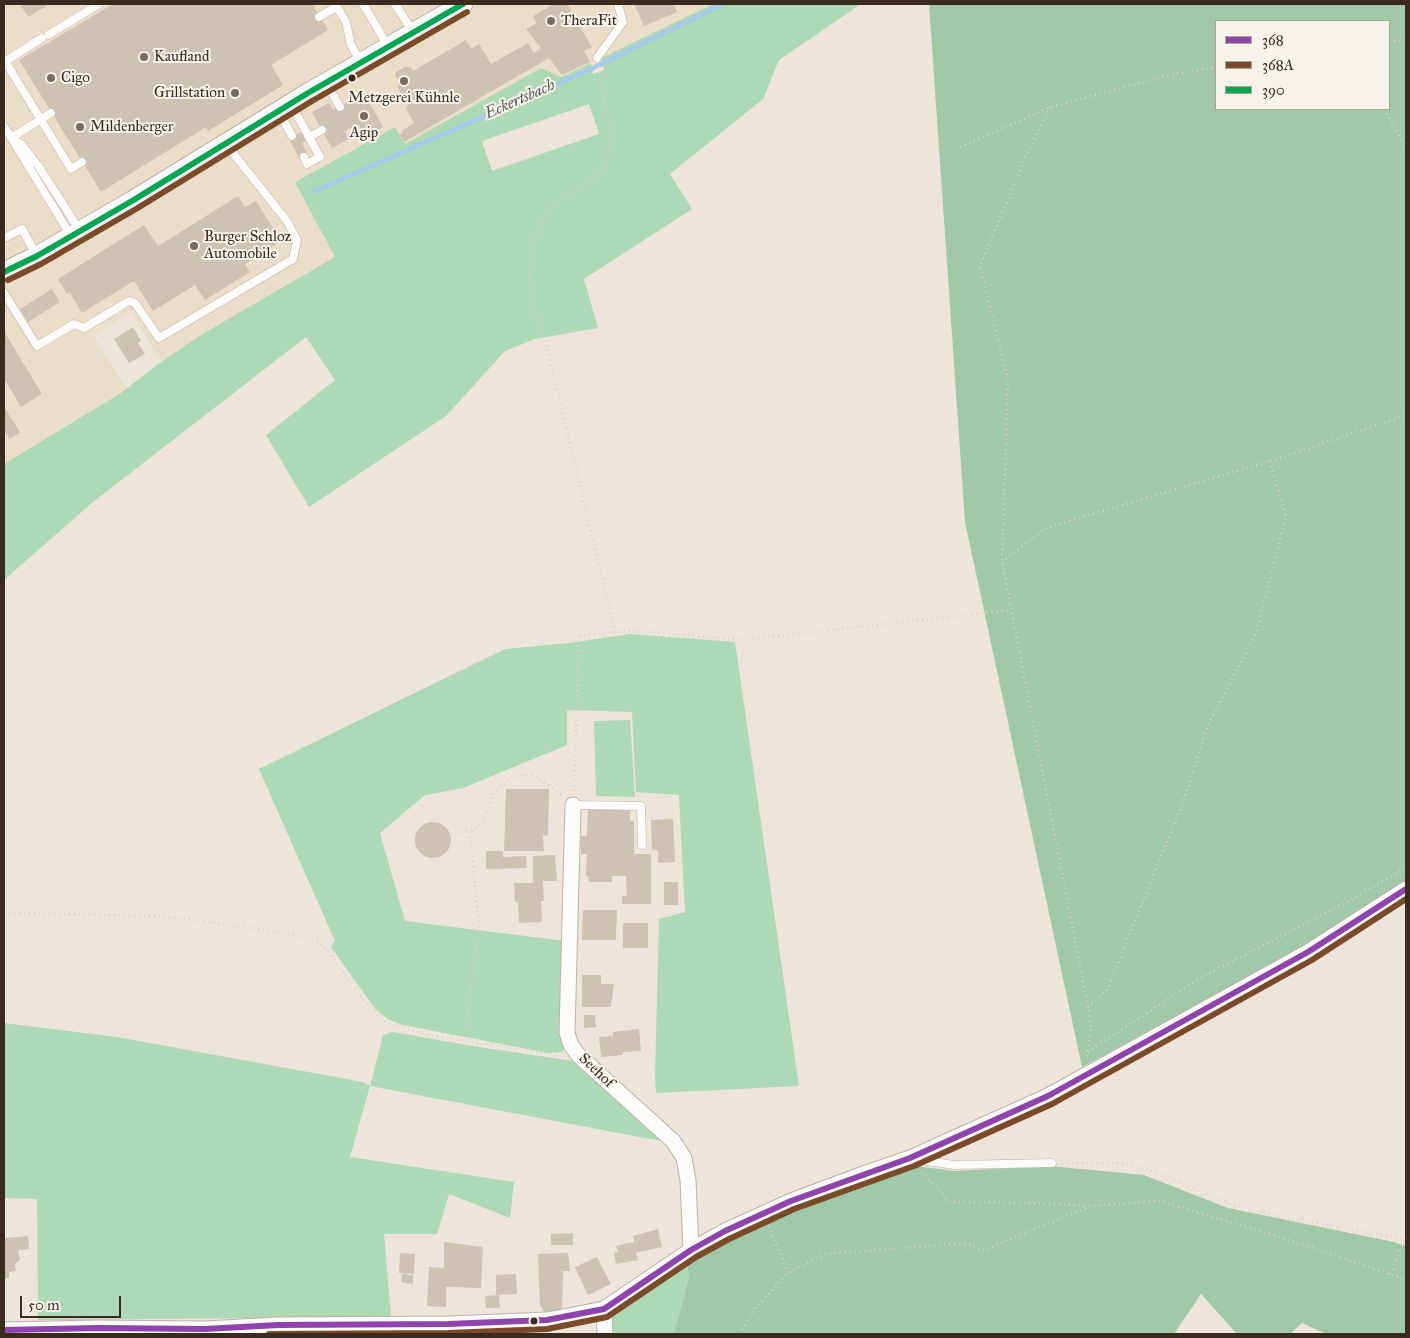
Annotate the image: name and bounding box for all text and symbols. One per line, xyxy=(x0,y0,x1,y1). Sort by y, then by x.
place label: TheraFit xyxy=(561,12,617,30)
marker: TheraFit xyxy=(545,15,557,27)
legend xyxy=(1215,20,1390,110)
text: 368 xyxy=(1262,31,1284,49)
place label: Kaufland xyxy=(154,48,209,66)
marker: Kaufland xyxy=(138,51,150,63)
text: 368A xyxy=(1262,56,1294,74)
place label: Cigo xyxy=(61,69,90,87)
marker: Cigo xyxy=(45,72,57,84)
unlabelled marker xyxy=(347,73,357,83)
marker: Metzgerei Kühnle xyxy=(398,75,410,87)
water label: Eckertsbach xyxy=(482,76,558,124)
text: 390 xyxy=(1262,81,1285,99)
place label: Grillstation xyxy=(154,84,225,102)
marker: Grillstation xyxy=(229,87,241,99)
place label: Metzgerei Kühnle xyxy=(348,89,460,107)
marker: Agip xyxy=(358,110,370,122)
place label: Mildenberger xyxy=(90,118,173,136)
marker: Mildenberger xyxy=(74,121,86,133)
place label: Agip xyxy=(350,124,378,142)
place label: Burger Schloz Automobile xyxy=(204,228,292,263)
marker: Burger Schloz Automobile xyxy=(188,240,200,252)
street label: Seehof xyxy=(575,1050,617,1092)
scale bar xyxy=(22,1286,124,1318)
text: 50 m xyxy=(28,1296,60,1314)
unlabelled marker xyxy=(529,1316,539,1326)

